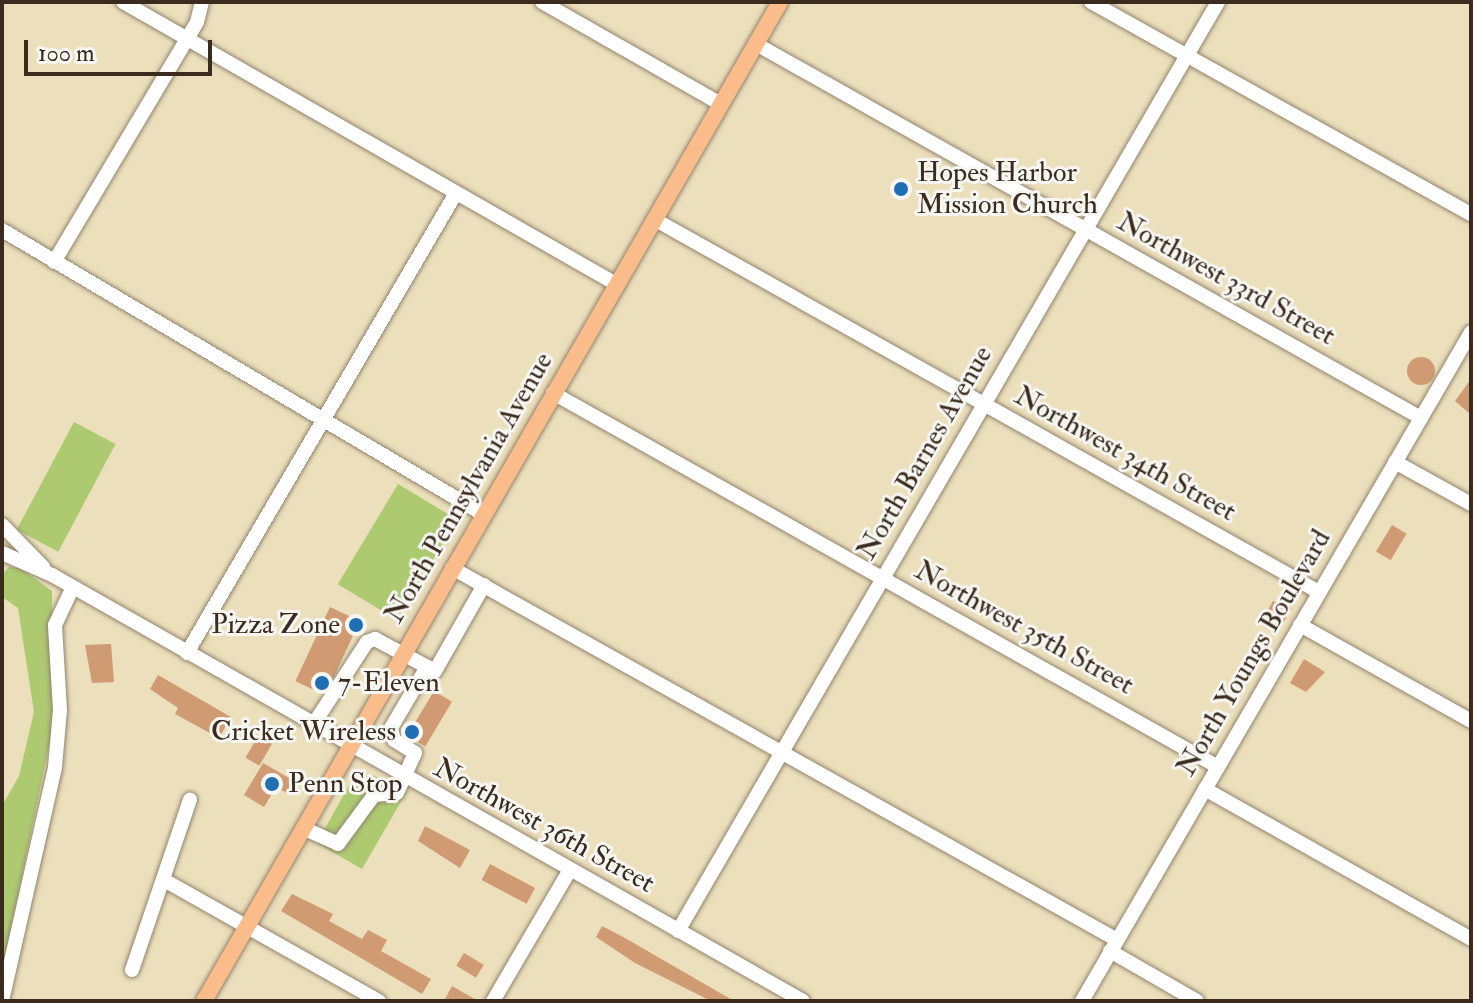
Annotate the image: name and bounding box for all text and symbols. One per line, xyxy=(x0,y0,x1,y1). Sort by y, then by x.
scale bar xyxy=(28,24,216,74)
text: 100 m xyxy=(38,38,95,69)
place label: Hopes Harbor Mission Church xyxy=(917,156,1098,222)
marker: Hopes Harbor Mission Church xyxy=(892,180,910,198)
street label: Northwest 33rd Street xyxy=(1111,205,1341,353)
street label: North Barnes Avenue xyxy=(850,340,1000,566)
street label: North Pennsylvania Avenue xyxy=(378,347,560,629)
street label: Northwest 34th Street xyxy=(1008,379,1242,529)
street label: North Youngs Boulevard xyxy=(1170,524,1338,782)
street label: Northwest 35th Street xyxy=(909,554,1139,702)
place label: Pizza Zone xyxy=(211,608,340,642)
marker: Pizza Zone xyxy=(347,616,365,634)
place label: 7-Eleven xyxy=(338,666,440,700)
marker: 7-Eleven xyxy=(313,674,331,692)
place label: Cricket Wireless xyxy=(211,715,396,749)
marker: Cricket Wireless xyxy=(403,723,421,741)
street label: Northwest 36th Street xyxy=(428,751,660,901)
place label: Penn Stop xyxy=(288,767,402,801)
marker: Penn Stop xyxy=(263,775,281,793)

